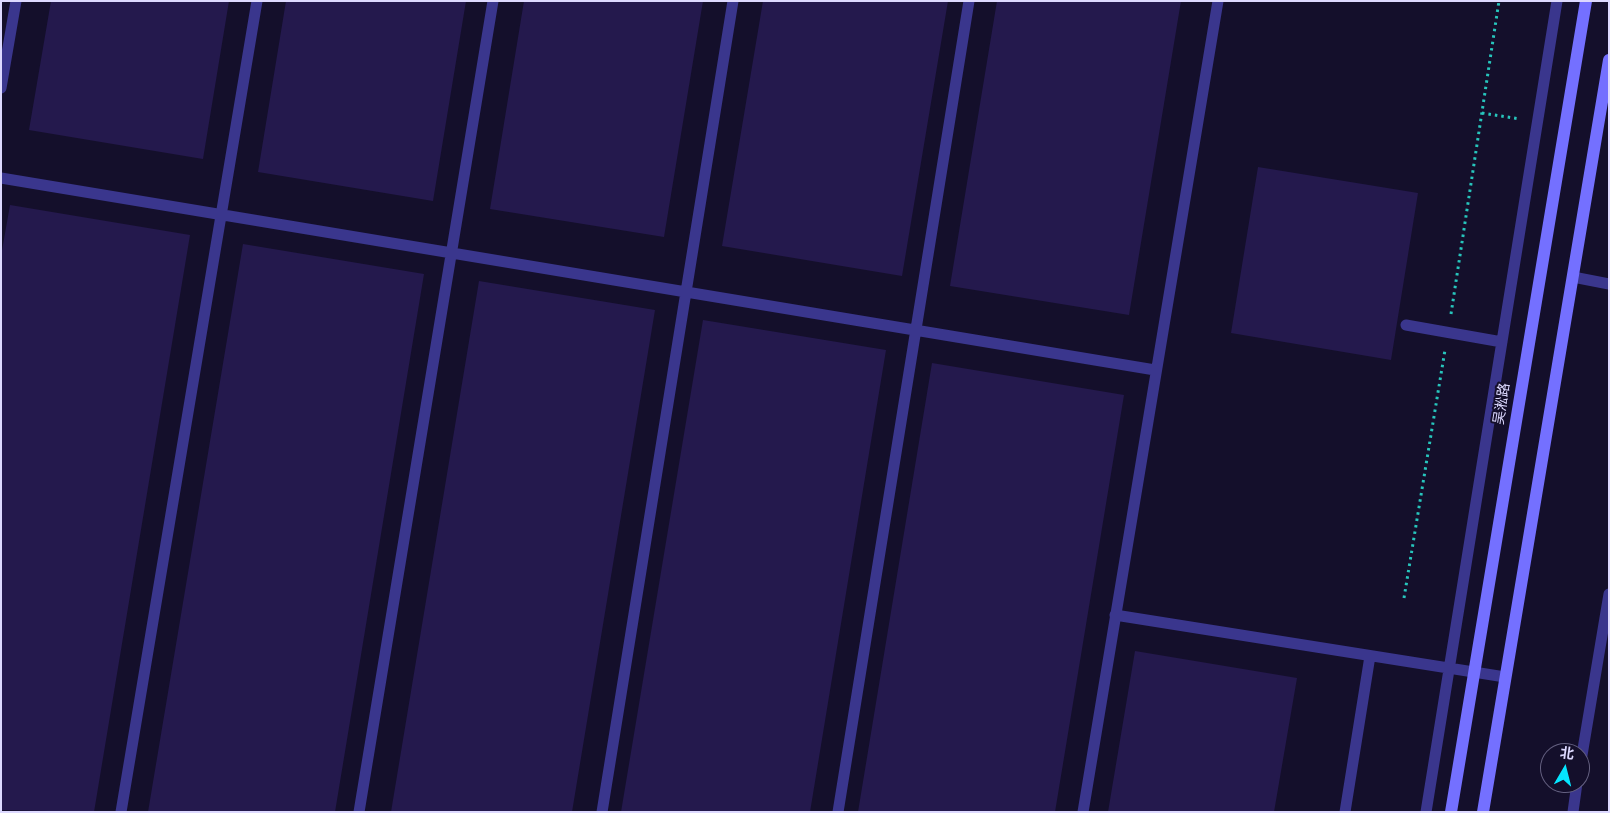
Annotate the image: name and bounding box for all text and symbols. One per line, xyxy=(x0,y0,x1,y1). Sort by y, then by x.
street label: 吴淞路 xyxy=(1491,382,1515,426)
north arrow xyxy=(1540,743,1590,793)
text: 北 xyxy=(1559,743,1575,765)

